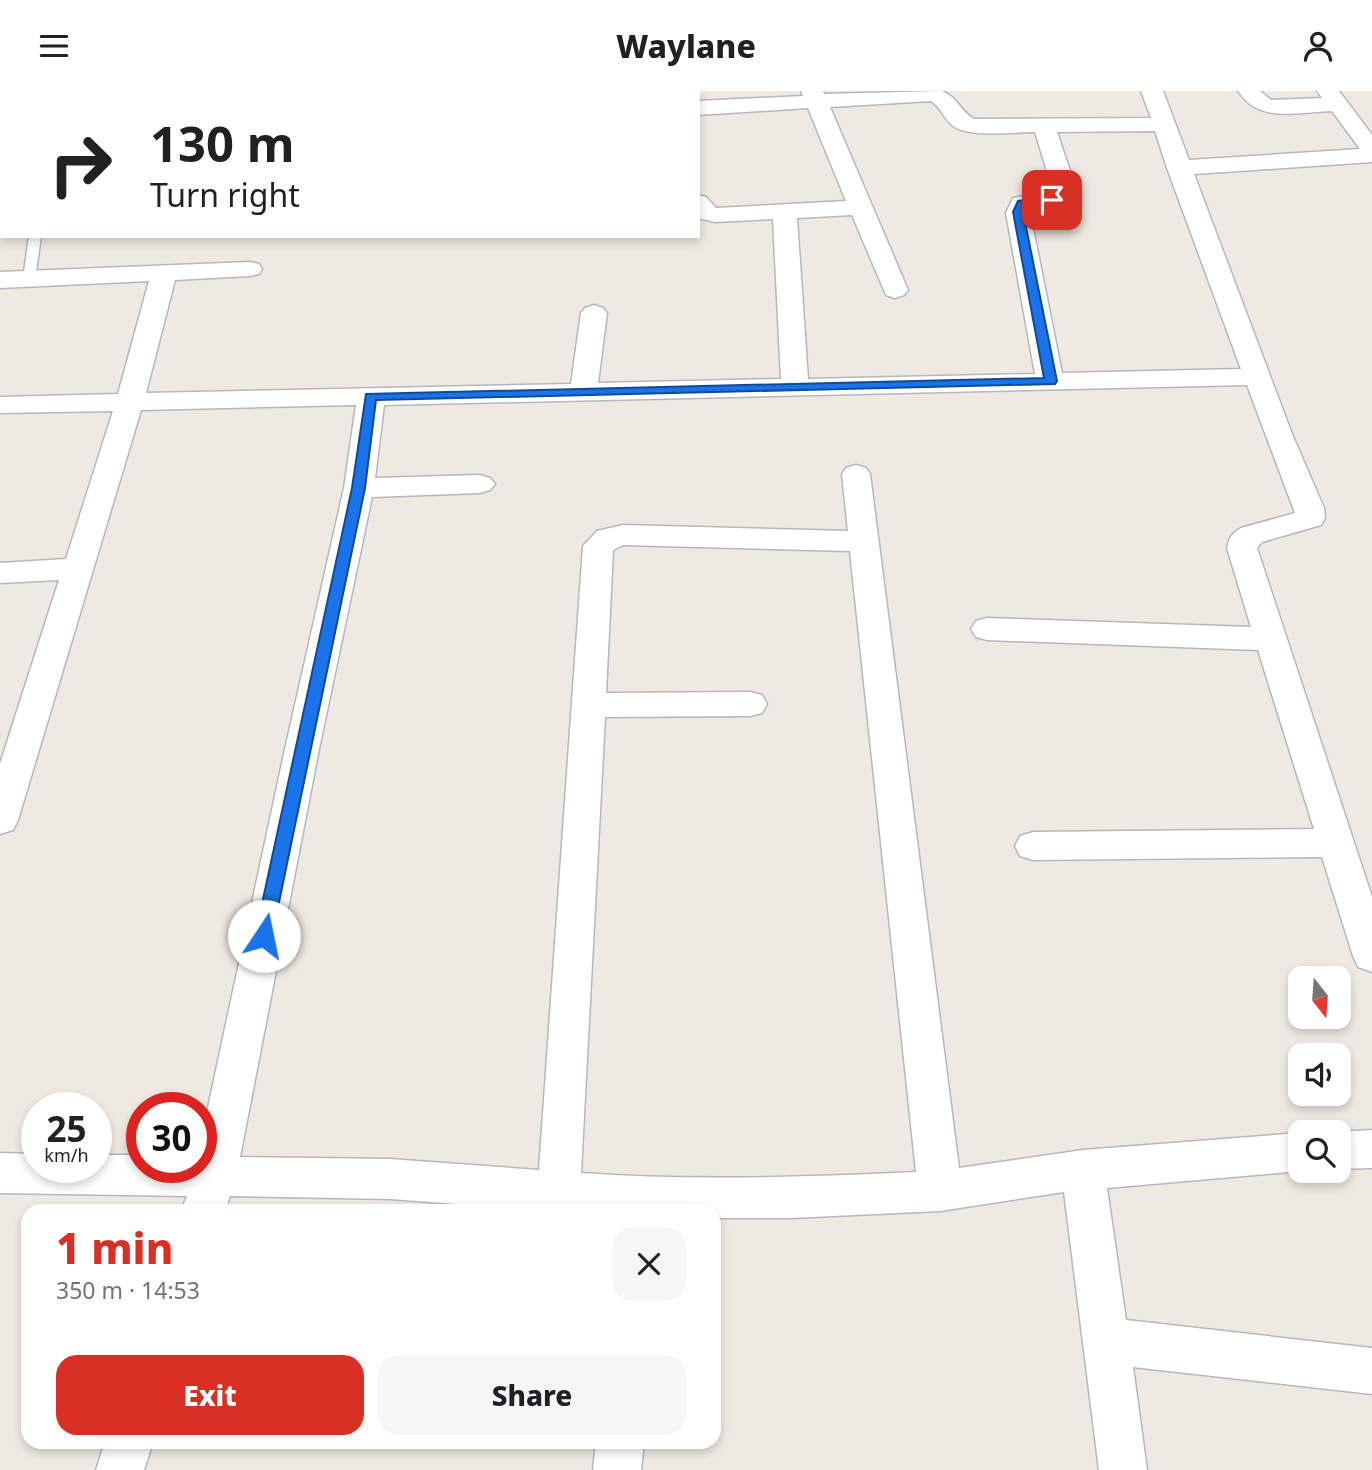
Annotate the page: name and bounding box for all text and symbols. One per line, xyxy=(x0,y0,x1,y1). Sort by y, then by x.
text: Waylane xyxy=(616,24,756,67)
icon: menu xyxy=(35,27,73,65)
icon: person xyxy=(1299,27,1337,65)
text: 130 m xyxy=(150,110,295,176)
icon: right xyxy=(35,119,126,210)
pin xyxy=(1022,170,1082,230)
text: Turn right xyxy=(150,173,300,216)
icon: arrive xyxy=(1033,181,1071,219)
position arrow xyxy=(227,899,301,973)
north arrow xyxy=(1288,966,1351,1029)
map controls xyxy=(1288,966,1351,1183)
button: sound xyxy=(1288,1043,1351,1106)
speed limit sign: 30 xyxy=(126,1092,217,1183)
text: 25 xyxy=(46,1105,87,1152)
button: search xyxy=(1288,1120,1351,1183)
text: km/h xyxy=(44,1143,89,1167)
text: 1 min xyxy=(56,1219,173,1276)
button: close xyxy=(612,1227,686,1301)
text: 350 m · 14:53 xyxy=(56,1274,200,1306)
button: Exit xyxy=(56,1355,364,1435)
button: Share xyxy=(378,1355,686,1435)

